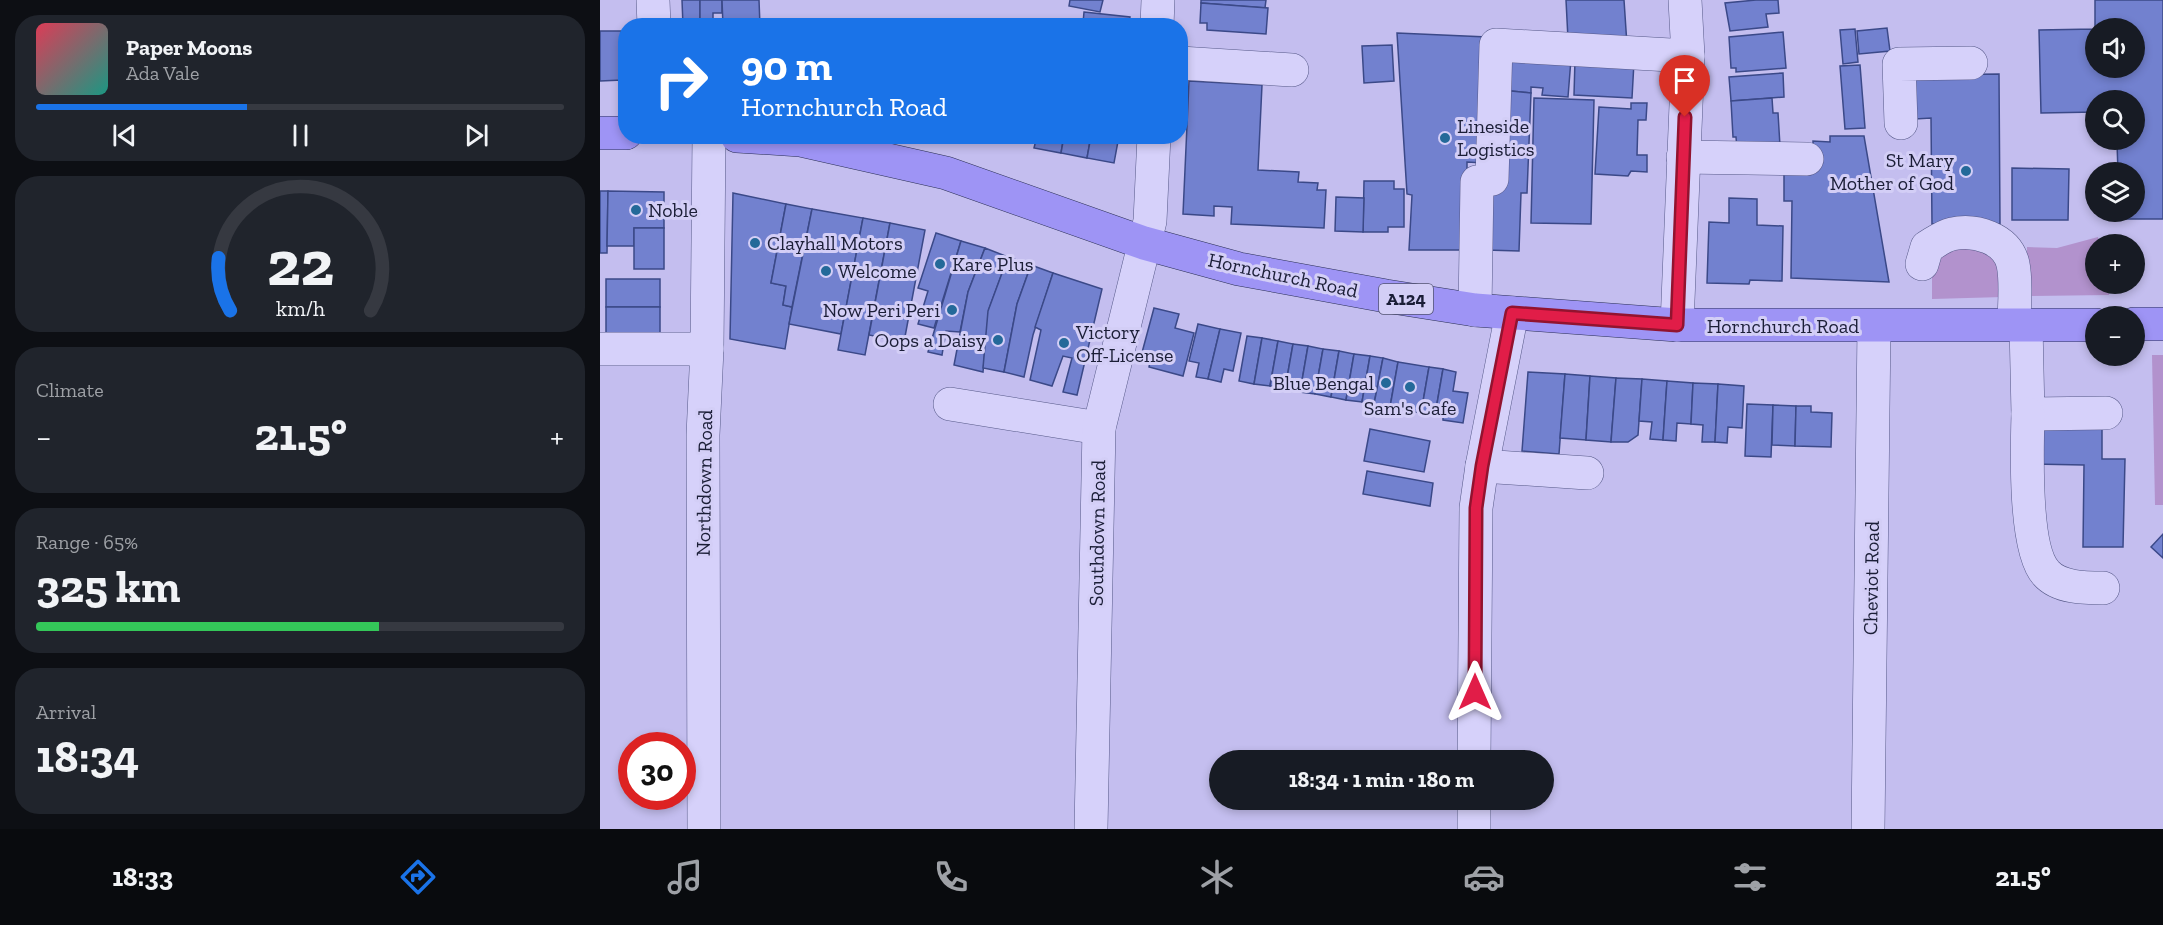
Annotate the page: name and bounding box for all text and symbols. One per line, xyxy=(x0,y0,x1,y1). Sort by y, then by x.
map controls xyxy=(2085,18,2145,366)
button: sound xyxy=(2085,18,2145,78)
text: Paper Moons xyxy=(126,34,252,61)
text: 90 m xyxy=(741,40,832,91)
icon: right xyxy=(642,42,720,120)
pin xyxy=(1659,55,1710,117)
text: Ada Vale xyxy=(126,61,199,85)
icon: arrive xyxy=(1668,64,1701,97)
button: search xyxy=(2085,90,2145,150)
text: Hornchurch Road xyxy=(741,91,947,123)
place label: Lineside Logistics xyxy=(1457,114,1535,161)
icon: previous xyxy=(108,119,141,152)
icon: pause xyxy=(284,119,317,152)
icon: next xyxy=(460,119,493,152)
marker: Lineside Logistics xyxy=(1438,131,1452,145)
place label: St Mary Mother of God xyxy=(1830,148,1955,195)
button: layers xyxy=(2085,162,2145,222)
marker: St Mary Mother of God xyxy=(1959,164,1973,178)
place label: Noble xyxy=(648,198,698,222)
marker: Noble xyxy=(629,203,643,217)
text: 22 xyxy=(266,226,334,301)
place label: Clayhall Motors xyxy=(767,231,903,255)
button: + xyxy=(2085,234,2145,294)
marker: Clayhall Motors xyxy=(748,236,762,250)
street label: Hornchurch Road xyxy=(1206,247,1360,303)
place label: Kare Plus xyxy=(952,252,1034,276)
marker: Kare Plus xyxy=(933,257,947,271)
place label: Welcome xyxy=(838,259,917,283)
marker: Welcome xyxy=(819,264,833,278)
road number: A124 xyxy=(1379,284,1433,314)
text: km/h xyxy=(276,296,324,321)
place label: Now Peri Peri xyxy=(823,298,940,322)
marker: Now Peri Peri xyxy=(945,303,959,317)
button: − xyxy=(2085,306,2145,366)
street label: Hornchurch Road xyxy=(1707,314,1859,338)
place label: Victory Off-License xyxy=(1075,320,1174,367)
place label: Oops a Daisy xyxy=(874,328,987,352)
marker: Oops a Daisy xyxy=(991,333,1005,347)
marker: Victory Off-License xyxy=(1057,336,1071,350)
place label: Blue Bengal xyxy=(1273,371,1374,395)
marker: Blue Bengal xyxy=(1379,376,1393,390)
text: Climate xyxy=(36,378,104,402)
marker: Sam's Cafe xyxy=(1403,380,1417,394)
place label: Sam's Cafe xyxy=(1364,396,1456,420)
text: 21.5° xyxy=(255,408,347,462)
street label: Northdown Road xyxy=(691,409,717,557)
text: − xyxy=(36,417,51,456)
text: + xyxy=(550,417,564,456)
street label: Southdown Road xyxy=(1084,460,1110,606)
street label: Cheviot Road xyxy=(1858,521,1884,635)
text: Range · 65% xyxy=(36,530,138,554)
text: 325 km xyxy=(36,560,180,614)
position arrow xyxy=(1443,660,1507,724)
text: Arrival xyxy=(36,700,96,724)
text: 18:34 xyxy=(36,730,139,784)
speed limit sign: 30 xyxy=(618,732,696,810)
text: 18:34 · 1 min · 180 m xyxy=(1289,766,1474,793)
icon: directions xyxy=(397,856,439,898)
icon: music xyxy=(664,856,706,898)
icon: phone xyxy=(930,856,972,898)
icon: climate xyxy=(1196,856,1238,898)
icon: car xyxy=(1463,856,1505,898)
icon: filters xyxy=(1729,856,1771,898)
text: 18:33 xyxy=(112,861,173,893)
text: 21.5° xyxy=(1995,861,2051,893)

